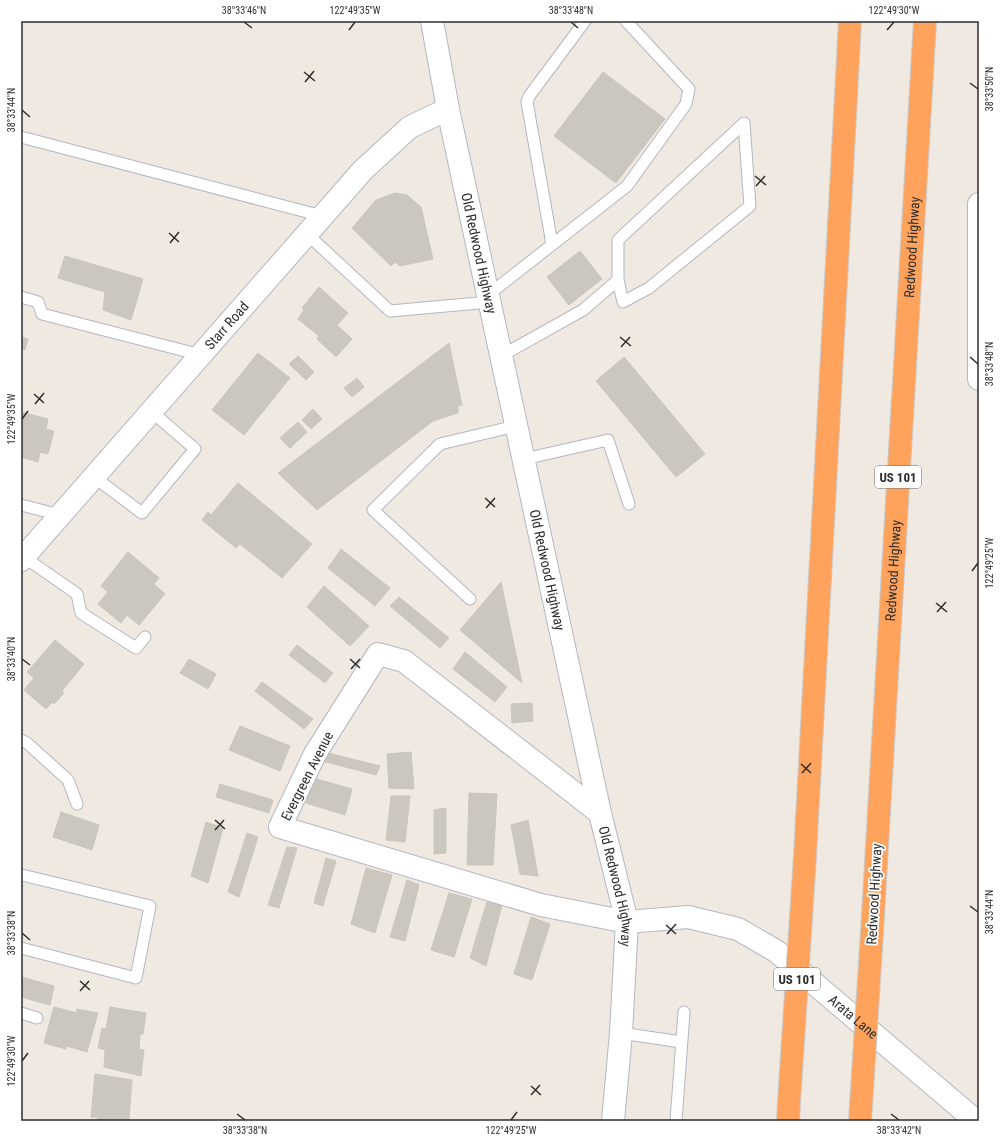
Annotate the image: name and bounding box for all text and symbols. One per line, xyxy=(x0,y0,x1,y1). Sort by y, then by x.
text: 38°33'46"N xyxy=(222,5,266,16)
text: 122°49'35"W xyxy=(330,5,381,16)
text: 38°33'48"N xyxy=(549,5,593,16)
text: 122°49'30"W xyxy=(869,5,920,16)
text: 38°33'50"N xyxy=(984,67,995,111)
text: 38°33'44"N xyxy=(6,88,17,132)
street label: Old Redwood Highway xyxy=(458,191,500,315)
street label: Redwood Highway xyxy=(901,196,923,298)
street label: Starr Road xyxy=(202,298,252,353)
text: 38°33'48"N xyxy=(984,342,995,386)
text: 122°49'35"W xyxy=(6,393,17,444)
road number: US 101 xyxy=(875,466,921,488)
street label: Old Redwood Highway xyxy=(527,508,568,632)
street label: Redwood Highway xyxy=(882,519,904,622)
text: 122°49'25"W xyxy=(984,537,995,588)
text: 38°33'40"N xyxy=(6,637,17,681)
street label: Evergreen Avenue xyxy=(278,728,337,823)
street label: Old Redwood Highway xyxy=(596,824,636,947)
street label: Redwood Highway xyxy=(863,843,885,945)
text: 38°33'44"N xyxy=(984,890,995,934)
text: 38°33'38"N xyxy=(6,911,17,955)
road number: US 101 xyxy=(774,968,820,990)
street label: Arata Lane xyxy=(825,991,882,1042)
text: 122°49'30"W xyxy=(6,1035,17,1086)
text: 38°33'38"N xyxy=(223,1125,267,1136)
text: 122°49'25"W xyxy=(486,1125,537,1136)
text: 38°33'42"N xyxy=(877,1125,921,1136)

